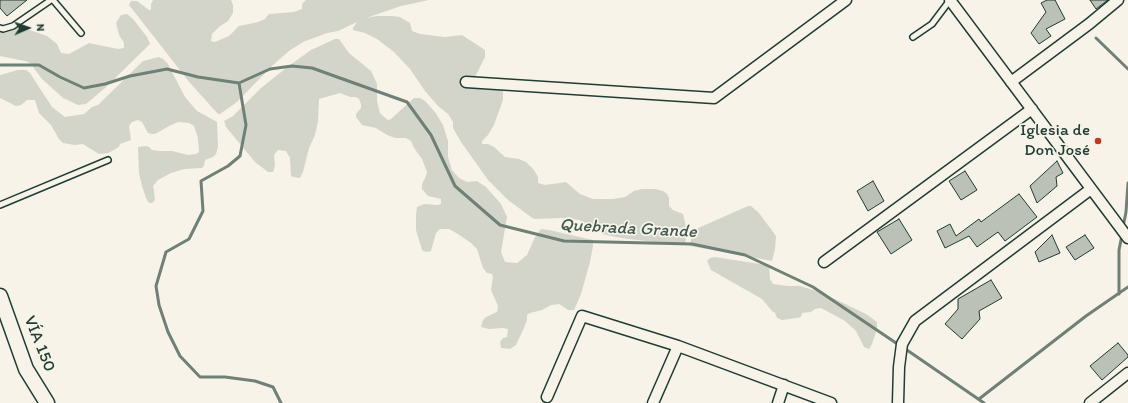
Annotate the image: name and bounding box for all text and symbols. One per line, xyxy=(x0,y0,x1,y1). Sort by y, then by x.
north arrow xyxy=(8,8,48,48)
text: N xyxy=(34,24,47,32)
place label: Iglesia de Don José xyxy=(1020,121,1090,161)
marker: Iglesia de Don José xyxy=(1093,136,1103,146)
water label: Quebrada Grande xyxy=(559,215,697,243)
street label: VÍA 150 xyxy=(19,313,59,375)

